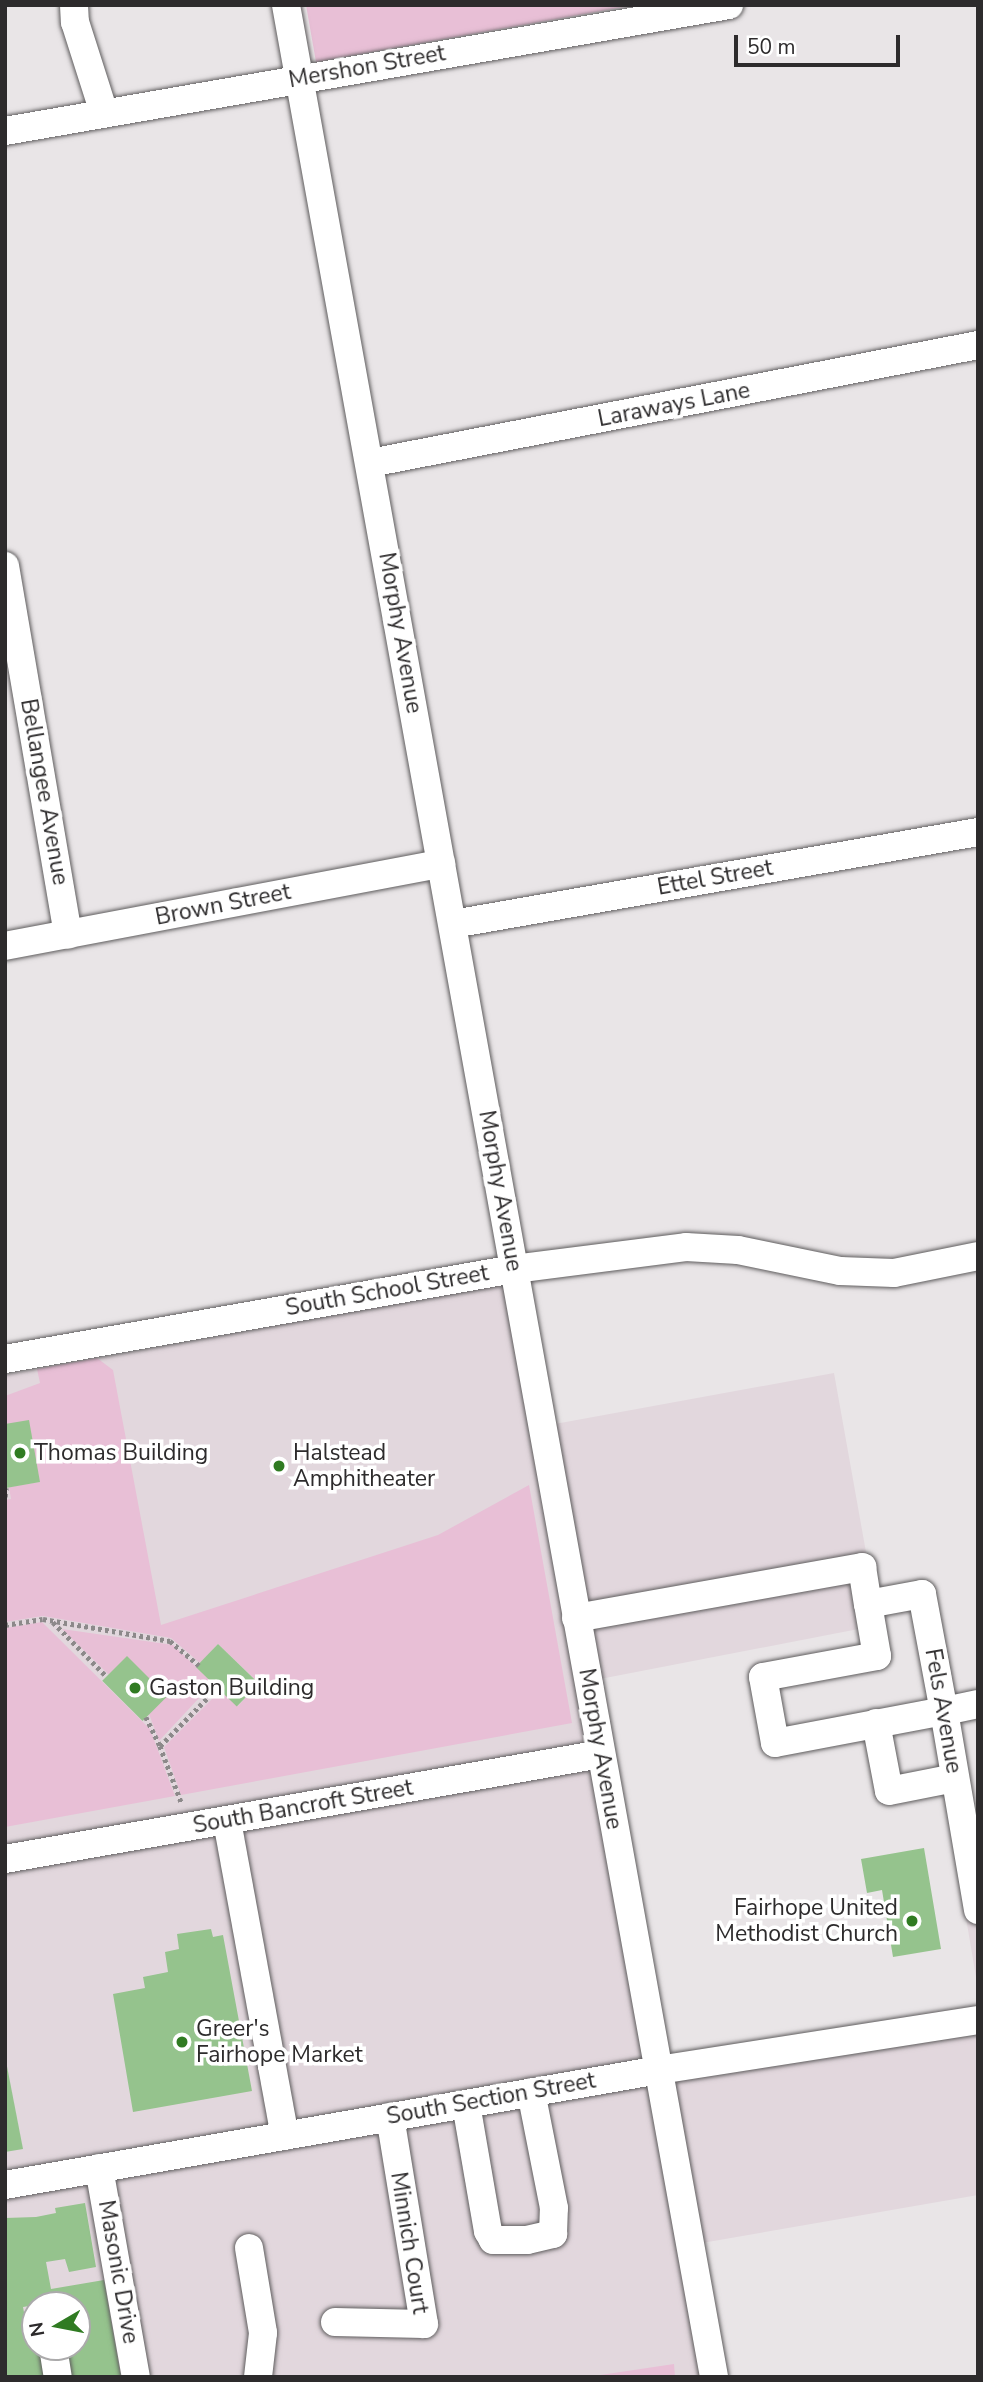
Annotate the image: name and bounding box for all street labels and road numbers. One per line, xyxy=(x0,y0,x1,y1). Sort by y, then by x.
street label: Mershon Street xyxy=(286,40,448,94)
street label: Laraways Lane xyxy=(595,377,753,433)
street label: Morphy Avenue xyxy=(372,550,428,716)
street label: Bellangee Avenue xyxy=(14,697,74,887)
street label: Ettel Street xyxy=(655,854,775,902)
street label: Brown Street xyxy=(153,878,293,932)
street label: Morphy Avenue xyxy=(472,1108,528,1274)
street label: South School Street xyxy=(283,1260,491,1322)
street label: Fels Avenue xyxy=(918,1646,968,1776)
street label: Morphy Avenue xyxy=(572,1666,628,1832)
street label: South Bancroft Street xyxy=(191,1774,415,1840)
street label: South Section Street xyxy=(384,2067,598,2131)
street label: Minnich Court xyxy=(384,2170,434,2316)
street label: Masonic Drive xyxy=(92,2198,144,2346)

